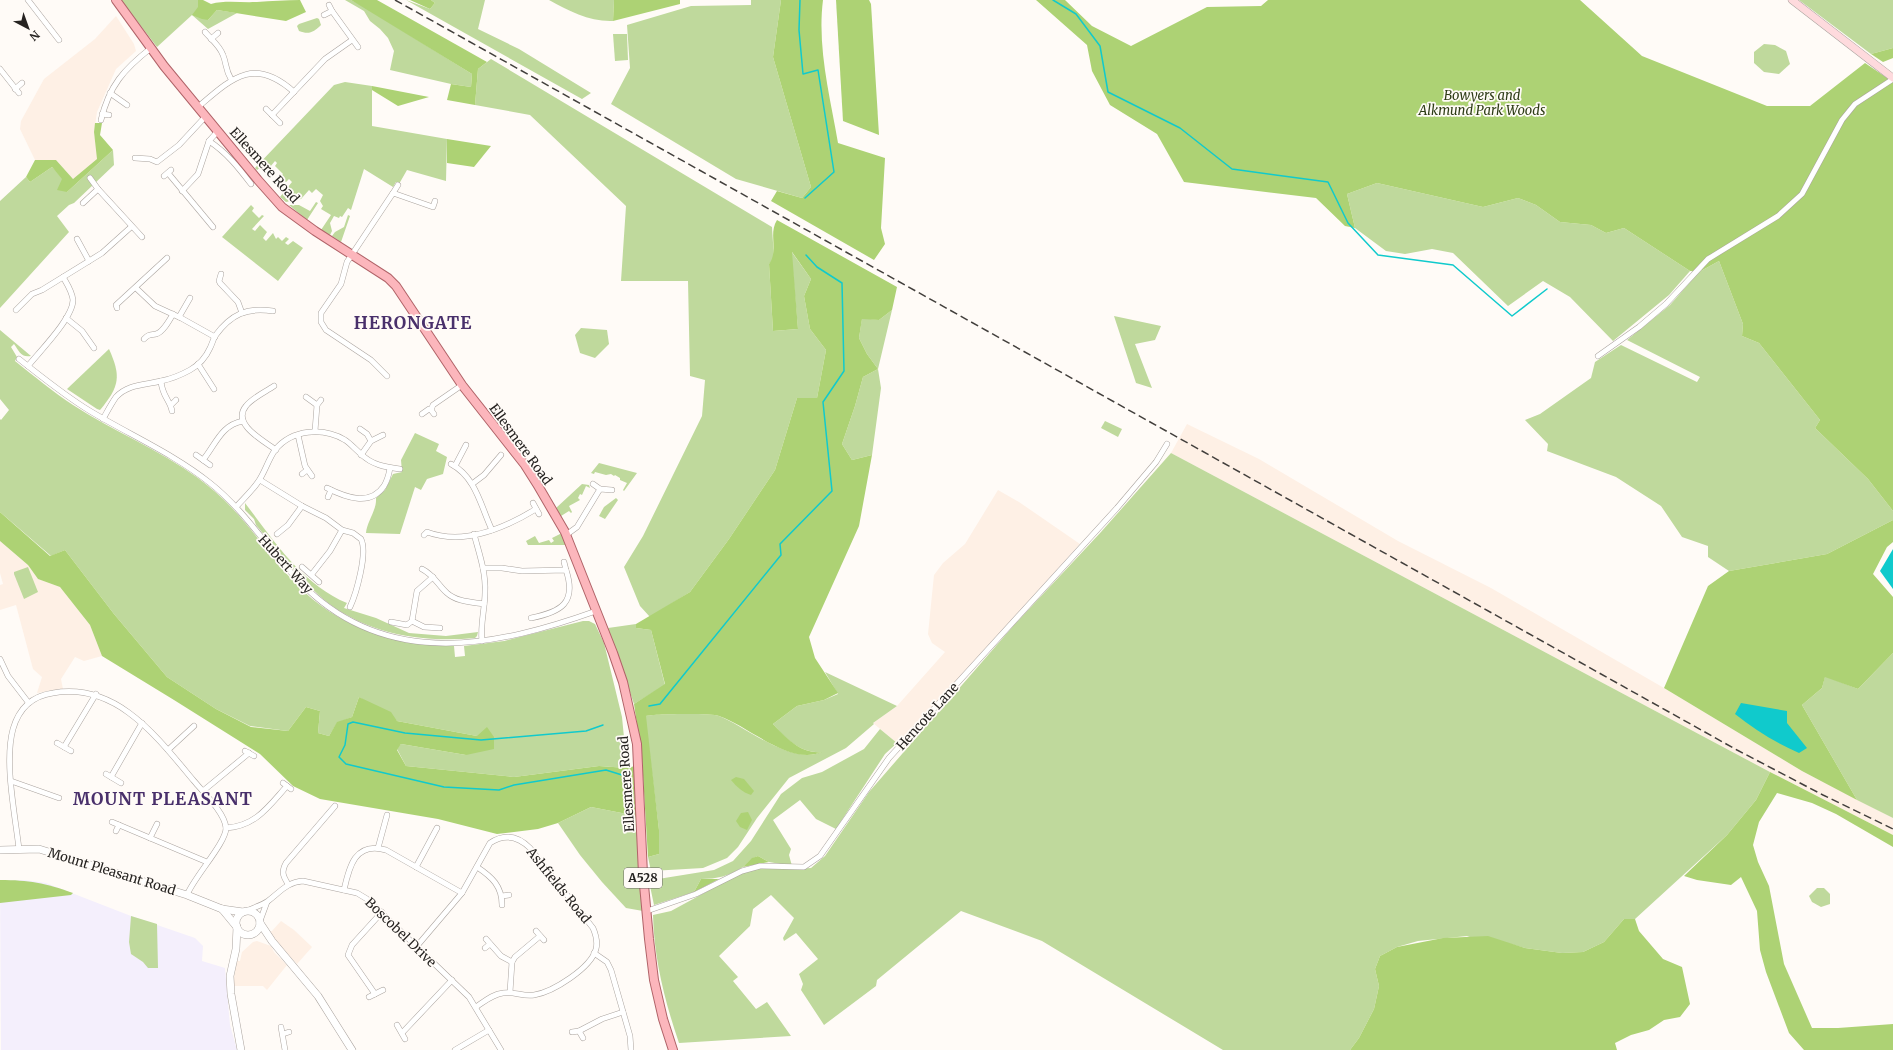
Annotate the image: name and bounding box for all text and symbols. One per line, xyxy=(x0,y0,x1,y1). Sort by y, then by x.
north arrow xyxy=(8,8,48,48)
text: N xyxy=(26,27,42,44)
park label: Bowyers and Alkmund Park Woods xyxy=(1418,87,1546,119)
street label: Ellesmere Road xyxy=(226,124,303,207)
district label: HERONGATE xyxy=(354,312,472,334)
street label: Ellesmere Road xyxy=(485,400,556,488)
street label: Hubert Way xyxy=(255,531,317,598)
street label: Hencote Lane xyxy=(893,679,962,754)
street label: Ellesmere Road xyxy=(615,735,638,833)
district label: MOUNT PLEASANT xyxy=(73,788,253,810)
street label: Ashfields Road xyxy=(522,843,595,927)
street label: Mount Pleasant Road xyxy=(46,844,178,899)
road number: A528 xyxy=(624,868,662,888)
street label: Boscobel Drive xyxy=(361,894,440,971)

